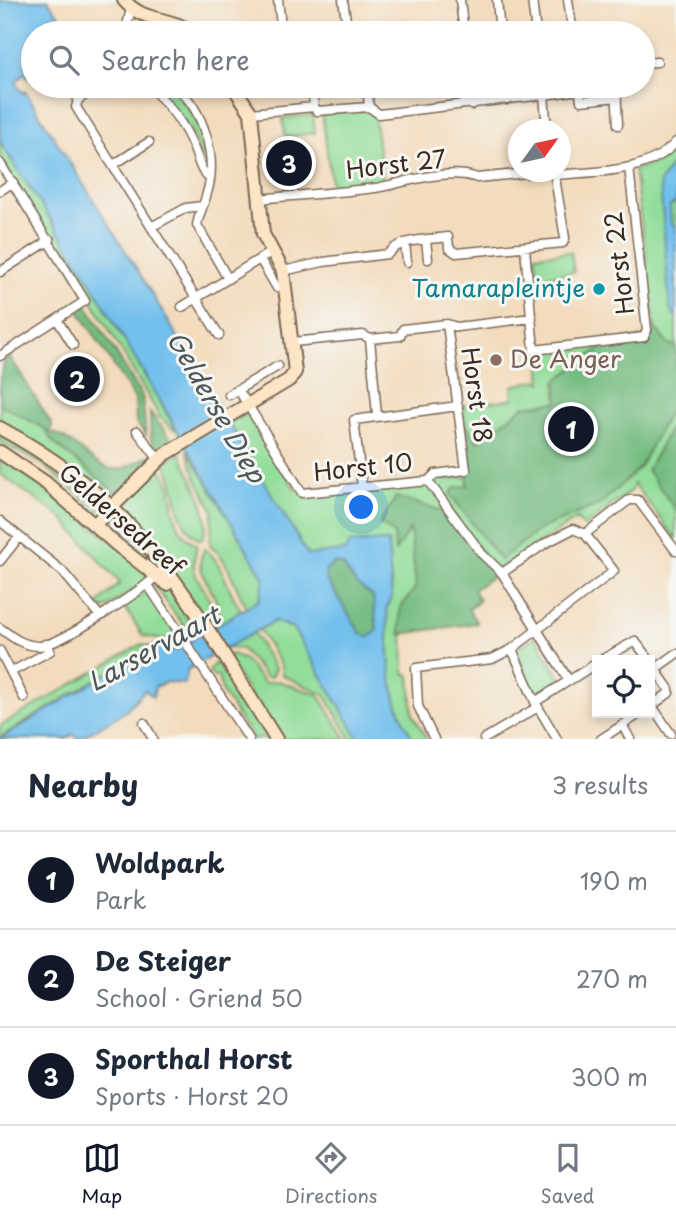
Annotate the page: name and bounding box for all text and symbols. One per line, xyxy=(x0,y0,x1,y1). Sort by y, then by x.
search box xyxy=(21,21,655,98)
text: Search here xyxy=(101,40,250,79)
icon: search xyxy=(45,41,83,79)
north arrow xyxy=(508,119,571,182)
pin: 3 xyxy=(266,137,312,189)
street label: Horst 27 xyxy=(343,139,448,187)
street label: Horst 22 xyxy=(594,210,642,317)
place label: Tamarapleintje xyxy=(412,269,585,305)
marker: Tamarapleintje xyxy=(591,281,607,297)
water label: Gelderse Diep xyxy=(158,323,278,491)
place label: De Anger xyxy=(510,340,622,376)
street label: Horst 18 xyxy=(453,344,503,445)
marker: De Anger xyxy=(488,352,504,368)
pin: 2 xyxy=(54,353,100,405)
pin: 1 xyxy=(548,403,594,455)
street label: Horst 10 xyxy=(311,443,414,489)
street label: Geldersedreef xyxy=(52,454,195,585)
your location xyxy=(344,490,378,524)
water label: Larservaart xyxy=(80,594,230,700)
map controls xyxy=(592,655,655,718)
button: locate xyxy=(592,655,655,718)
text: Nearby xyxy=(28,762,138,807)
text: 3 results xyxy=(552,767,648,802)
text: Woldpark xyxy=(95,843,225,882)
text: 1 xyxy=(46,863,57,898)
text: 190 m xyxy=(580,863,648,898)
text: Park xyxy=(95,882,146,917)
text: De Steiger xyxy=(95,941,231,980)
text: 2 xyxy=(43,961,59,996)
text: 270 m xyxy=(576,961,648,996)
text: School · Griend 50 xyxy=(95,980,303,1015)
text: Sporthal Horst xyxy=(95,1039,292,1078)
text: 3 xyxy=(43,1059,59,1094)
text: 300 m xyxy=(571,1059,648,1094)
text: Sports · Horst 20 xyxy=(95,1078,289,1113)
tab: Map xyxy=(82,1139,122,1209)
tab: Directions xyxy=(285,1139,378,1209)
tab: Saved xyxy=(541,1139,594,1209)

